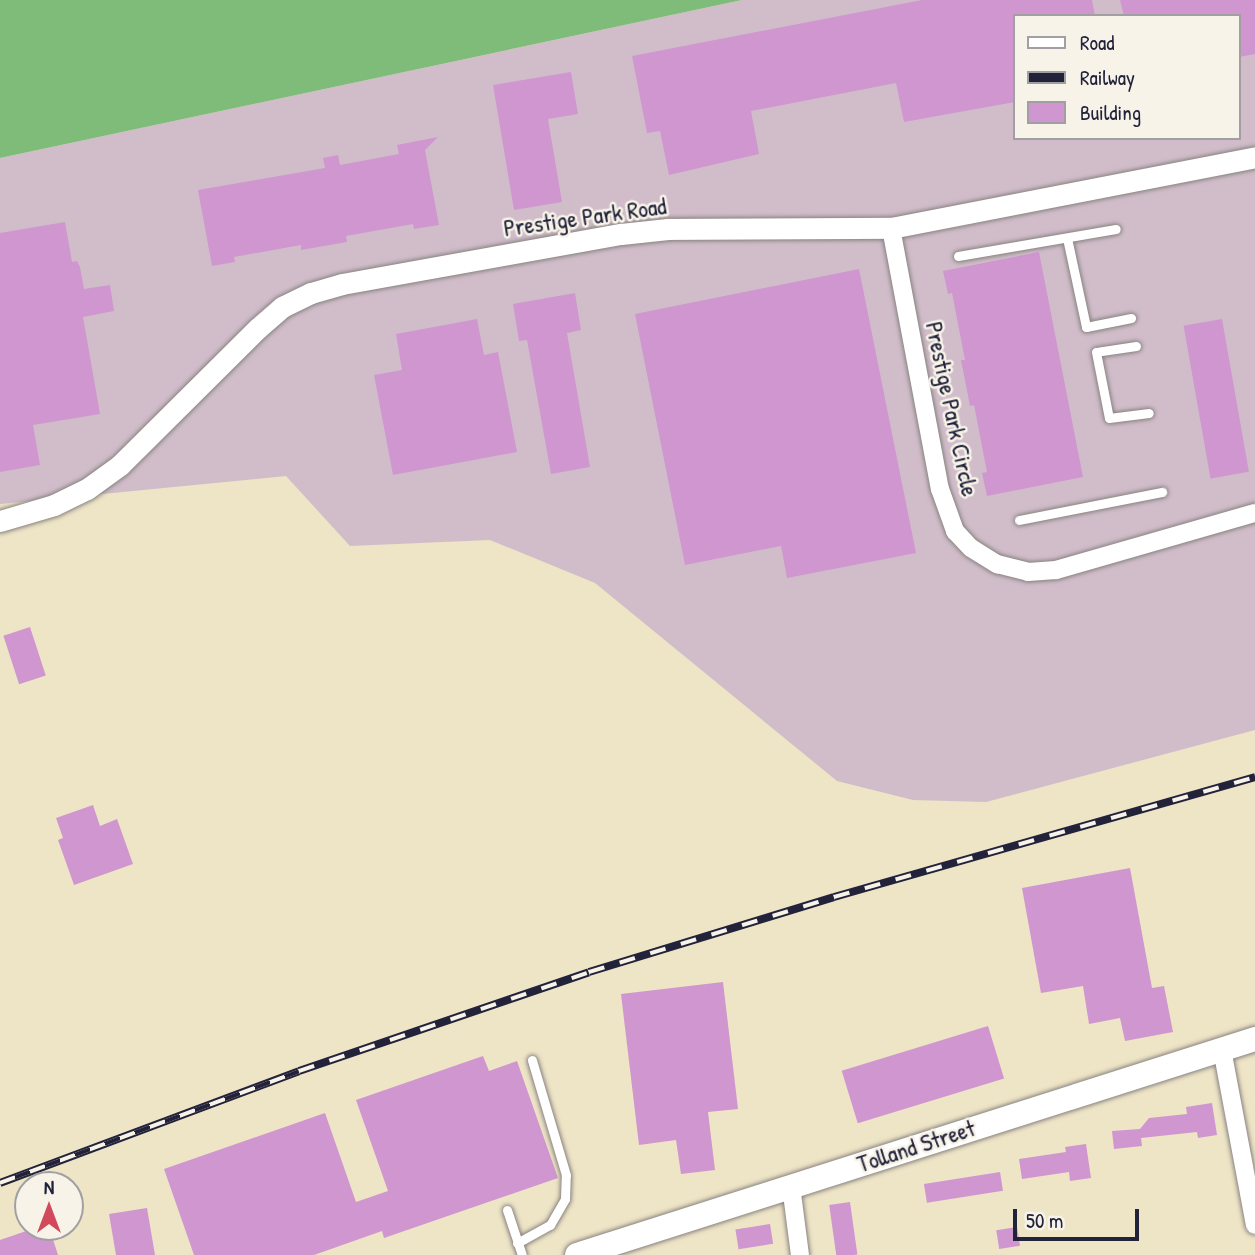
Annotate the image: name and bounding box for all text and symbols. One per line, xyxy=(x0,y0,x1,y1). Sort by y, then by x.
legend xyxy=(1014,14,1241,140)
text: Road xyxy=(1080,28,1114,57)
text: Railway xyxy=(1080,63,1135,92)
text: Building xyxy=(1080,98,1141,127)
street label: Prestige Park Road xyxy=(502,191,668,243)
street label: Prestige Park Circle xyxy=(919,319,985,499)
street label: Tolland Street xyxy=(853,1113,979,1179)
north arrow xyxy=(14,1171,84,1241)
text: N xyxy=(44,1174,54,1200)
scale bar xyxy=(1017,1196,1143,1240)
text: 50 m xyxy=(1026,1206,1063,1235)

